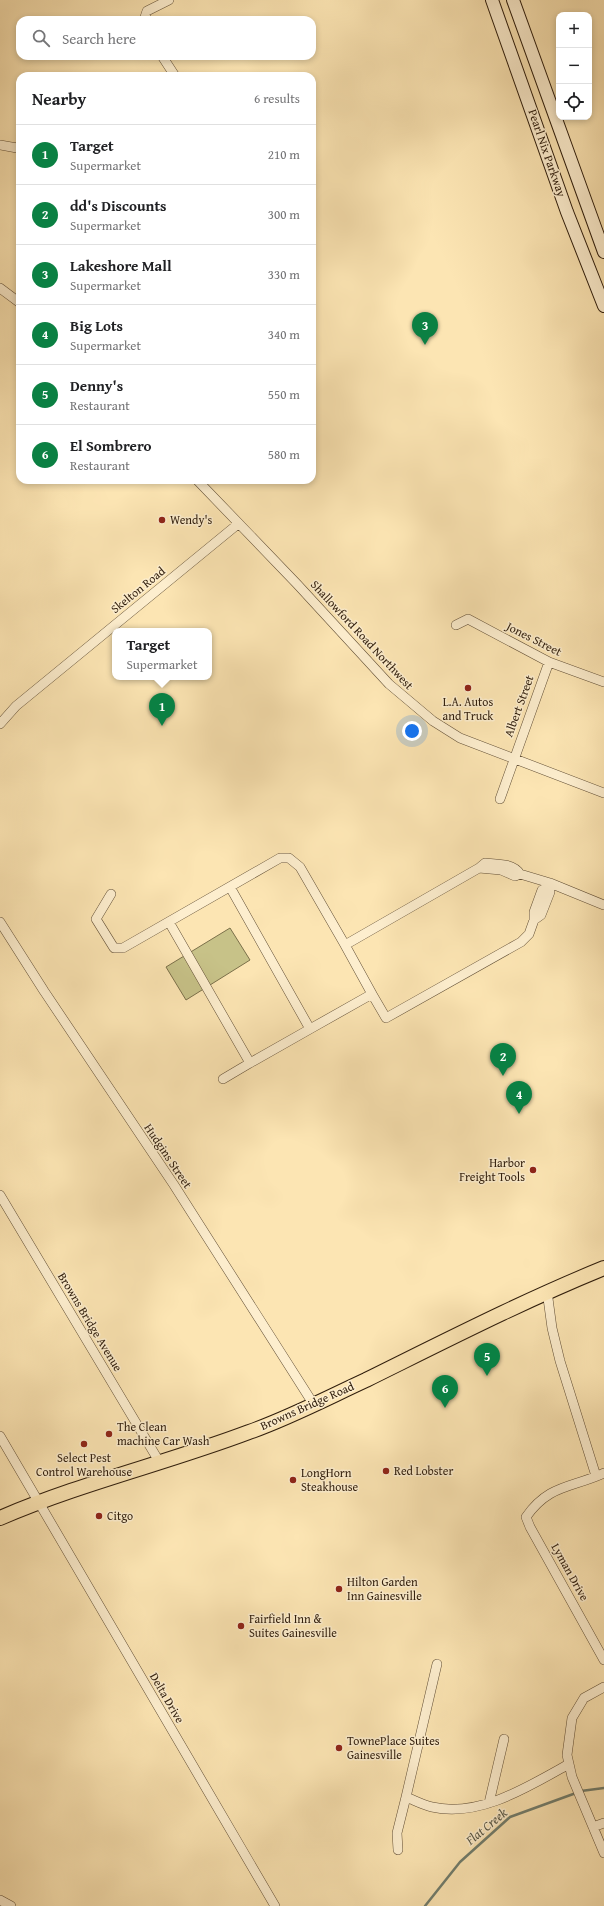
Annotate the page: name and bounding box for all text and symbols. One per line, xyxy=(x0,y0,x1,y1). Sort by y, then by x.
map controls xyxy=(556,12,592,120)
button: + xyxy=(556,12,592,48)
search box xyxy=(16,16,316,60)
icon: search xyxy=(30,27,52,49)
text: Search here xyxy=(62,28,136,49)
button: − xyxy=(556,48,592,84)
button: locate xyxy=(556,84,592,120)
text: Nearby xyxy=(32,86,86,111)
text: 6 results xyxy=(254,89,300,108)
street label: Pearl Nix Parkway xyxy=(524,107,570,199)
text: Target xyxy=(70,135,114,156)
text: 1 xyxy=(42,145,48,164)
text: 210 m xyxy=(268,145,300,164)
text: Supermarket xyxy=(70,156,141,175)
text: dd's Discounts xyxy=(70,195,167,216)
text: 2 xyxy=(42,205,48,224)
text: 300 m xyxy=(268,205,300,224)
text: Supermarket xyxy=(70,216,141,235)
text: Lakeshore Mall xyxy=(70,255,172,276)
text: 3 xyxy=(42,265,48,284)
text: 330 m xyxy=(268,265,300,284)
text: Supermarket xyxy=(70,276,141,295)
pin: 3 xyxy=(412,312,438,345)
text: Big Lots xyxy=(70,315,123,336)
text: 4 xyxy=(42,325,48,344)
text: 340 m xyxy=(268,325,300,344)
text: Supermarket xyxy=(70,336,141,355)
text: Denny's xyxy=(70,375,123,396)
text: 5 xyxy=(42,385,48,404)
text: 550 m xyxy=(268,385,300,404)
text: Restaurant xyxy=(70,396,130,415)
text: El Sombrero xyxy=(70,435,152,456)
text: 6 xyxy=(42,445,48,464)
text: 580 m xyxy=(268,445,300,464)
text: Restaurant xyxy=(70,456,130,475)
place label: Wendy's xyxy=(170,511,213,528)
marker: Wendy's xyxy=(157,515,167,525)
street label: Skelton Road xyxy=(107,562,169,617)
street label: Shallowford Road Northwest xyxy=(307,576,418,694)
street label: Jones Street xyxy=(502,616,566,660)
popup xyxy=(112,628,212,680)
text: Target xyxy=(126,634,170,655)
text: Supermarket xyxy=(126,655,198,674)
street label: Albert Street xyxy=(499,672,538,739)
marker: L.A. Autos and Truck xyxy=(463,683,473,693)
pin: 1 xyxy=(149,693,175,726)
place label: L.A. Autos and Truck xyxy=(443,693,494,724)
your location xyxy=(402,721,422,741)
pin: 2 xyxy=(490,1043,516,1076)
pin: 4 xyxy=(506,1081,532,1114)
street label: Hudgins Street xyxy=(140,1120,197,1192)
place label: Harbor Freight Tools xyxy=(459,1154,525,1185)
marker: Harbor Freight Tools xyxy=(528,1165,538,1175)
street label: Browns Bridge Avenue xyxy=(54,1269,127,1375)
pin: 5 xyxy=(474,1343,500,1376)
pin: 6 xyxy=(432,1375,458,1408)
street label: Browns Bridge Road xyxy=(257,1377,357,1434)
place label: The Clean machine Car Wash xyxy=(117,1418,210,1449)
marker: The Clean machine Car Wash xyxy=(104,1429,114,1439)
marker: Select Pest Control Warehouse xyxy=(79,1439,89,1449)
place label: Select Pest Control Warehouse xyxy=(36,1449,132,1480)
place label: Red Lobster xyxy=(394,1462,453,1479)
place label: LongHorn Steakhouse xyxy=(301,1464,359,1495)
marker: Red Lobster xyxy=(381,1466,391,1476)
marker: LongHorn Steakhouse xyxy=(288,1475,298,1485)
place label: Citgo xyxy=(107,1507,133,1524)
marker: Citgo xyxy=(94,1511,104,1521)
street label: Lyman Drive xyxy=(548,1540,593,1604)
place label: Hilton Garden Inn Gainesville xyxy=(347,1573,422,1604)
marker: Hilton Garden Inn Gainesville xyxy=(334,1584,344,1594)
place label: Fairfield Inn & Suites Gainesville xyxy=(249,1610,337,1641)
marker: Fairfield Inn & Suites Gainesville xyxy=(236,1621,246,1631)
street label: Delta Drive xyxy=(146,1669,189,1726)
place label: TownePlace Suites Gainesville xyxy=(347,1732,440,1763)
marker: TownePlace Suites Gainesville xyxy=(334,1743,344,1753)
water label: Flat Creek xyxy=(461,1803,511,1850)

